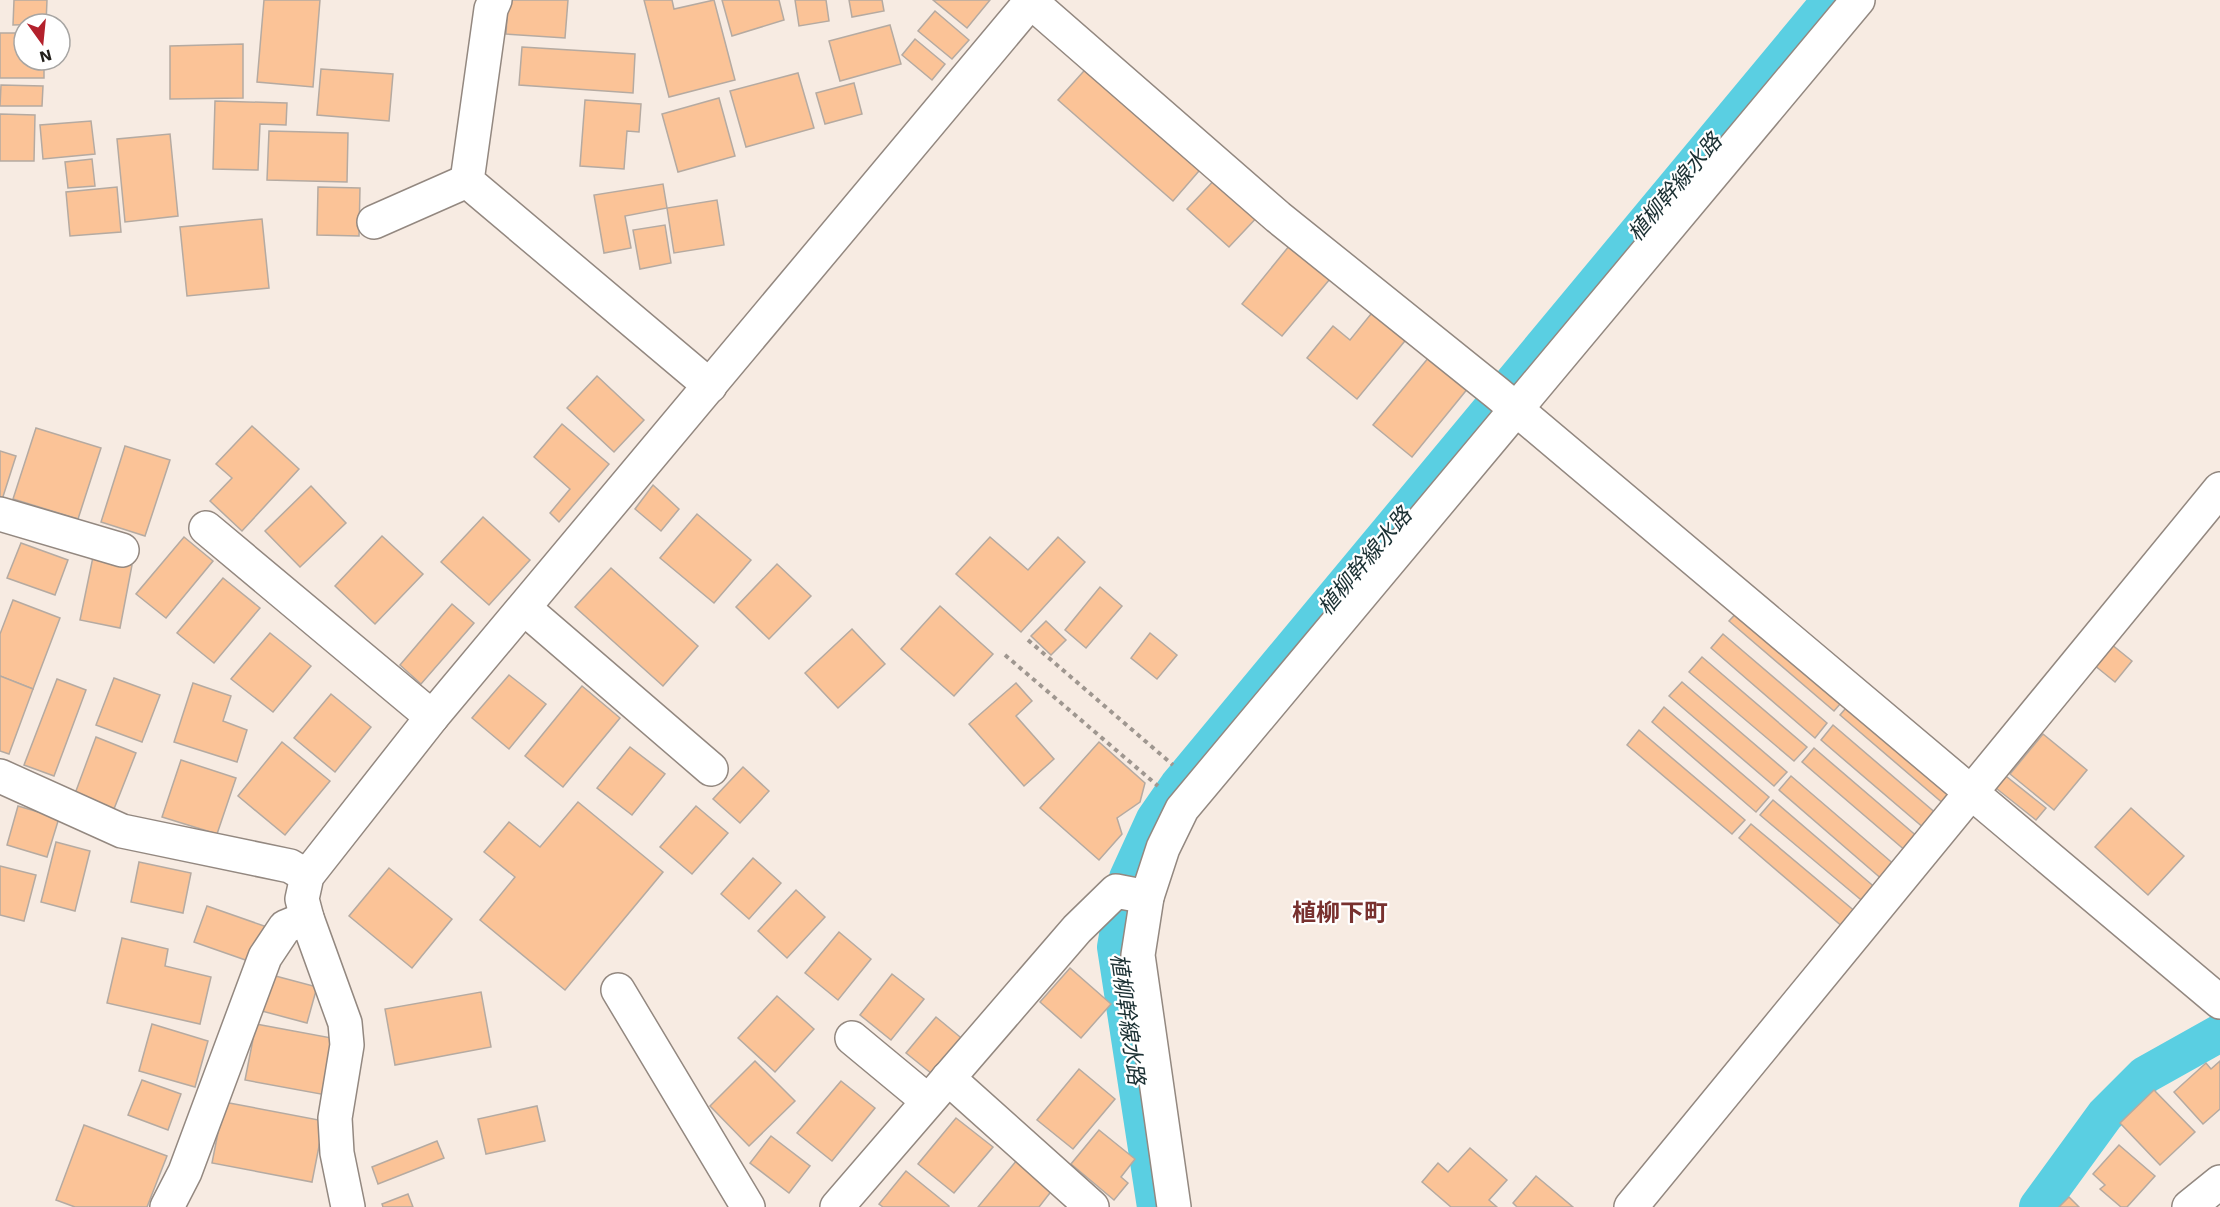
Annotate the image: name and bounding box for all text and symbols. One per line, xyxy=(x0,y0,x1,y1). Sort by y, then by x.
north arrow xyxy=(12,12,72,72)
text: N xyxy=(38,45,54,67)
water label: 植柳幹線水路 xyxy=(1622,127,1728,246)
water label: 植柳幹線水路 xyxy=(1312,501,1418,620)
district label: 植柳下町 xyxy=(1292,899,1388,927)
water label: 植柳幹線水路 xyxy=(1106,952,1149,1088)

